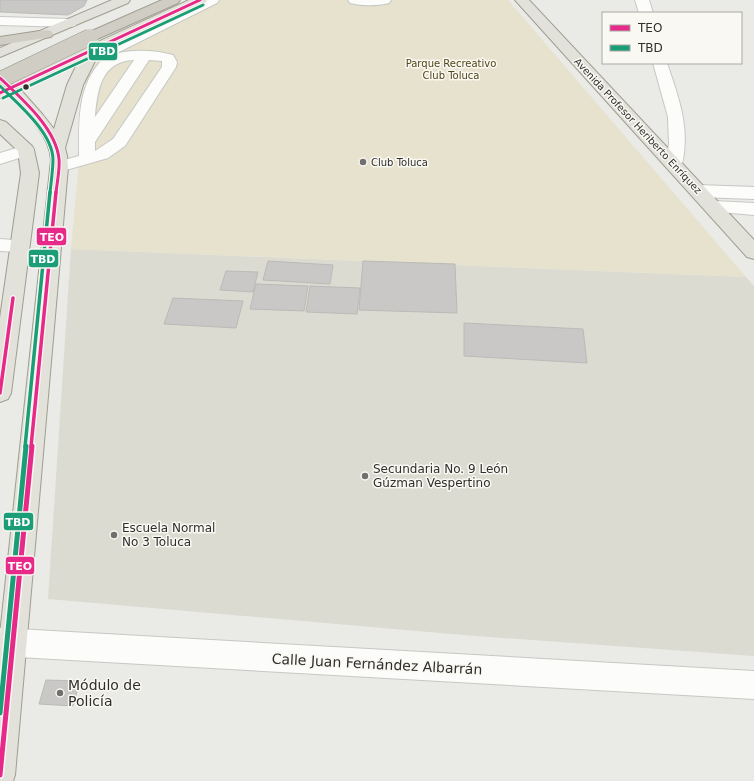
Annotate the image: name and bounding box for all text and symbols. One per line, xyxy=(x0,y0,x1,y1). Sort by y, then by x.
legend xyxy=(602,12,742,64)
text: TEO xyxy=(637,21,662,35)
text: TBD xyxy=(637,41,663,55)
line badge: TBD xyxy=(88,42,118,61)
text: TBD xyxy=(90,45,116,58)
street label: Avenida Profesor Heriberto Enríquez xyxy=(572,56,704,196)
park label: Parque Recreativo Club Toluca xyxy=(406,58,496,81)
unlabelled marker xyxy=(21,82,31,92)
marker: Club Toluca xyxy=(358,157,368,167)
place label: Club Toluca xyxy=(371,157,428,168)
line badge: TEO xyxy=(36,227,67,246)
text: TEO xyxy=(40,231,64,244)
line badge: TBD xyxy=(28,249,59,268)
text: TBD xyxy=(30,253,56,266)
place label: Secundaria No. 9 León Gúzman Vespertino xyxy=(373,462,508,490)
marker: Secundaria No. 9 León Gúzman Vespertino xyxy=(360,471,370,481)
line badge: TBD xyxy=(3,512,34,531)
text: TBD xyxy=(5,516,31,529)
place label: Escuela Normal No 3 Toluca xyxy=(122,521,215,549)
marker: Escuela Normal No 3 Toluca xyxy=(109,530,119,540)
line badge: TEO xyxy=(5,556,35,575)
text: TEO xyxy=(8,560,32,573)
street label: Calle Juan Fernández Albarrán xyxy=(271,650,483,678)
place label: Módulo de Policía xyxy=(68,677,141,709)
marker: Módulo de Policía xyxy=(55,688,65,698)

